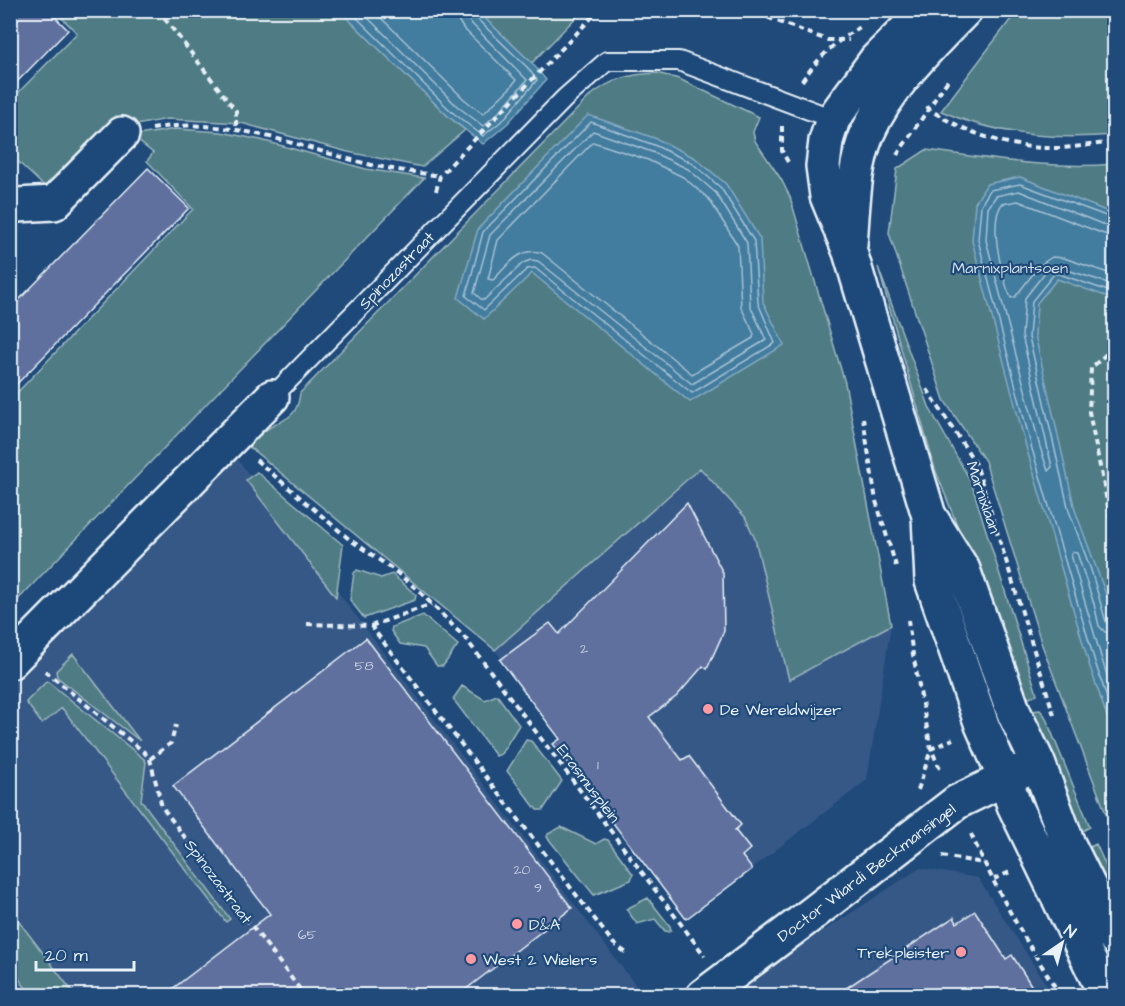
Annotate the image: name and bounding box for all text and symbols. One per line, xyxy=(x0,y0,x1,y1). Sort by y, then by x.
street label: Spinozastraat xyxy=(354,226,440,315)
park label: Marnixplantsoen xyxy=(952,257,1068,279)
street label: Marnixlaan xyxy=(960,458,1006,536)
house number: 2 xyxy=(580,639,588,659)
house number: 58 xyxy=(355,656,374,676)
place label: De Wereldwijzer xyxy=(720,699,841,721)
marker: De Wereldwijzer xyxy=(701,702,715,716)
street label: Erasmusplein xyxy=(551,740,625,828)
house number: 1 xyxy=(597,755,599,775)
street label: Doctor Wiardi Beckmansingel xyxy=(773,798,961,948)
street label: Spinozastraat xyxy=(179,835,258,929)
house number: 20 xyxy=(514,860,531,880)
house number: 9 xyxy=(534,878,542,898)
north arrow xyxy=(1032,913,1092,973)
place label: D&A xyxy=(529,914,560,936)
marker: D&A xyxy=(510,917,524,931)
text: N xyxy=(1060,920,1080,943)
house number: 65 xyxy=(298,925,316,945)
scale bar xyxy=(36,934,134,972)
place label: Trekpleister xyxy=(857,942,949,964)
text: 20 m xyxy=(45,943,88,968)
marker: Trekpleister xyxy=(954,945,968,959)
place label: West 2 Wielers xyxy=(483,949,597,971)
marker: West 2 Wielers xyxy=(464,952,478,966)

